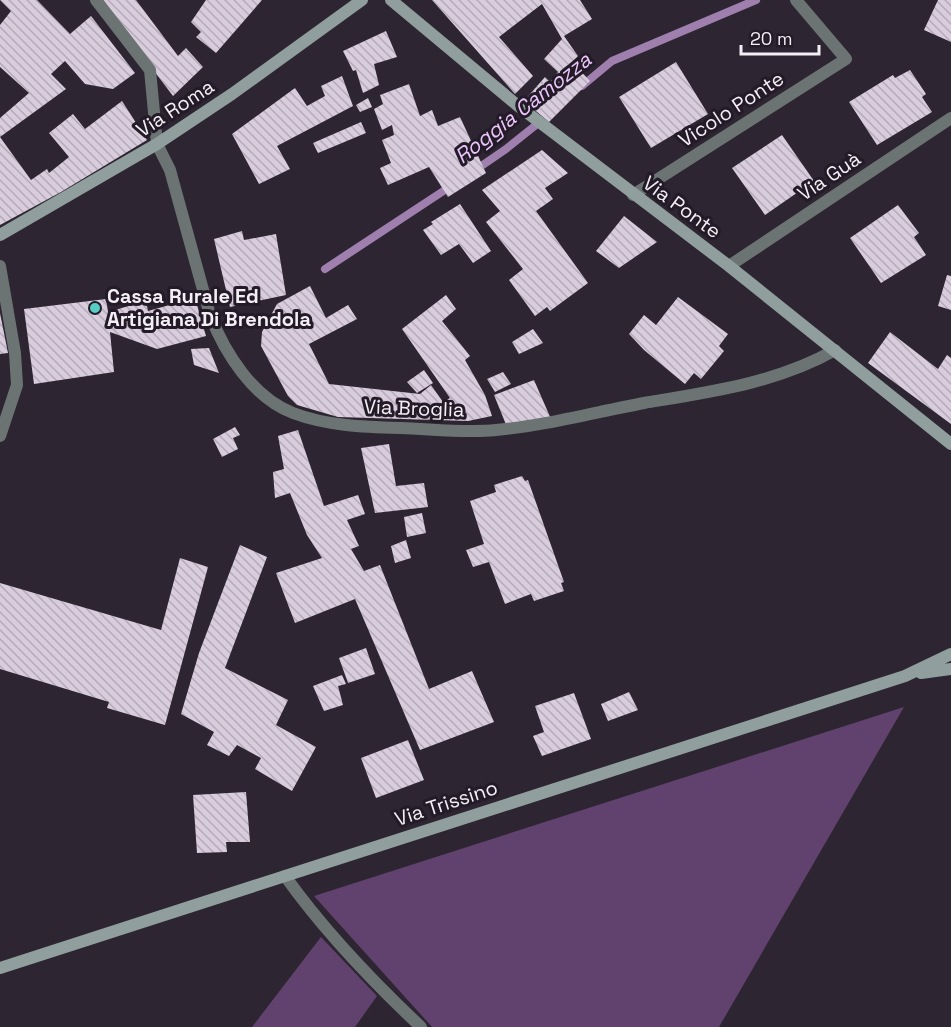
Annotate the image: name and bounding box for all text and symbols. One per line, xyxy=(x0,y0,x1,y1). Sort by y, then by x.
scale bar xyxy=(741,18,819,56)
text: 20 m xyxy=(750,27,793,50)
water label: Roggia Camozza xyxy=(449,45,597,169)
street label: Vicolo Ponte xyxy=(673,65,789,153)
street label: Via Roma xyxy=(131,73,219,143)
street label: Via Guà xyxy=(792,145,866,207)
street label: Via Ponte xyxy=(638,170,726,244)
place label: Cassa Rurale Ed Artigiana Di Brendola xyxy=(107,283,311,332)
marker: Cassa Rurale Ed Artigiana Di Brendola xyxy=(88,301,102,315)
street label: Via Broglia xyxy=(363,393,465,423)
street label: Via Trissino xyxy=(391,774,501,832)

